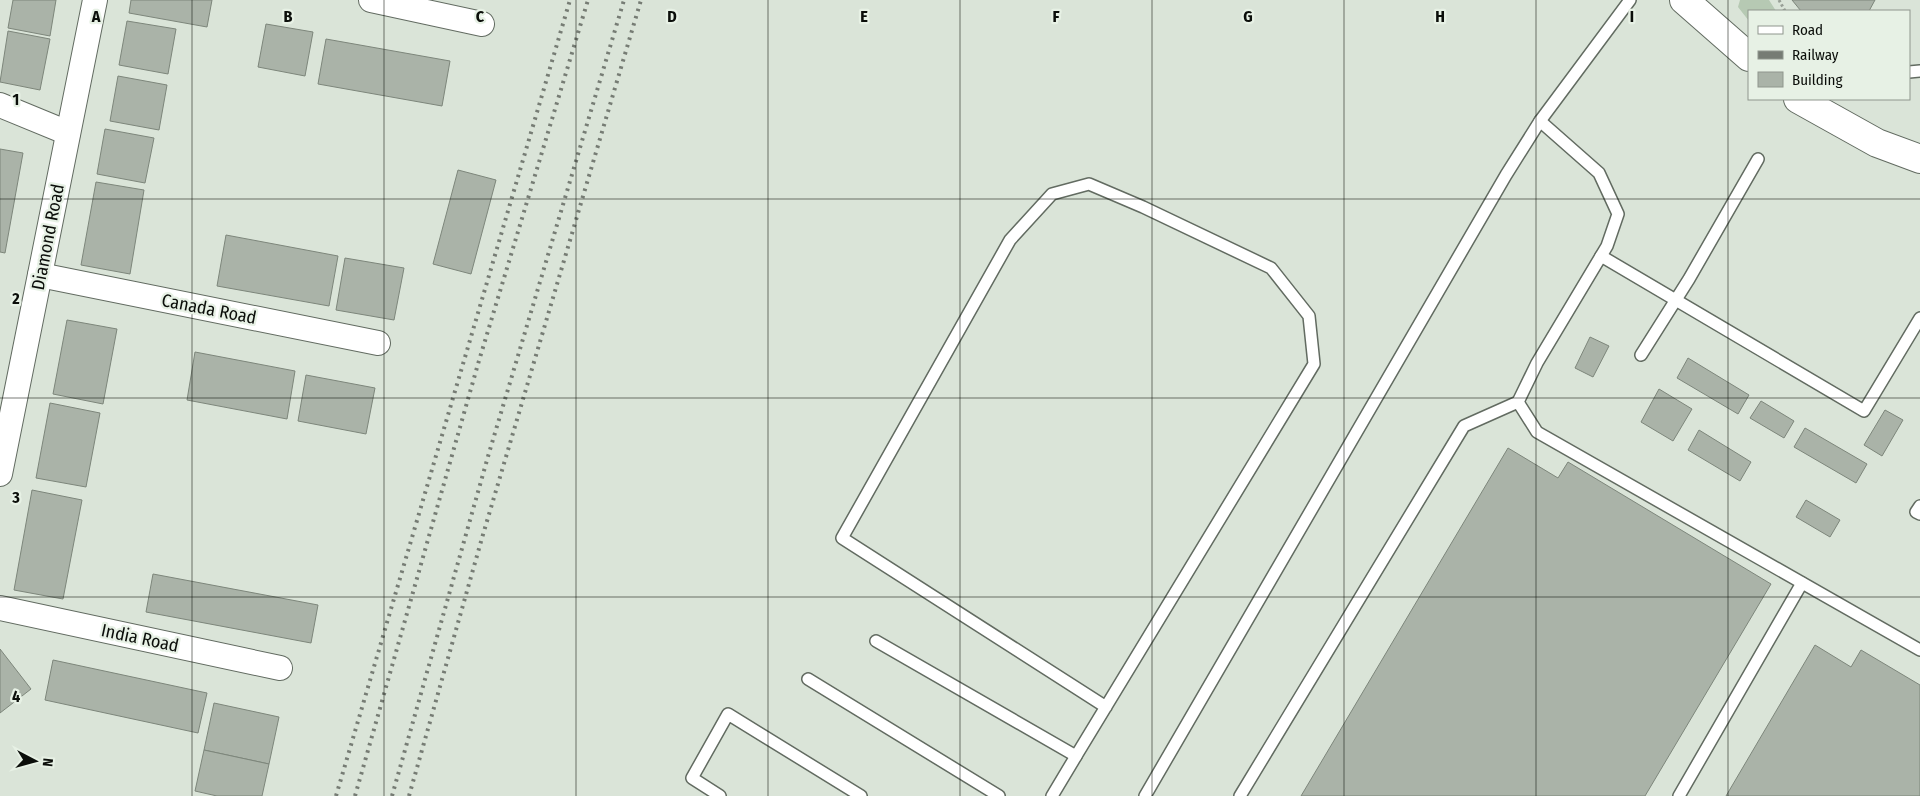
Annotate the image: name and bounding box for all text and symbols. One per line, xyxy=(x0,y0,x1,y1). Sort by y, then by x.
text: A xyxy=(91,7,101,26)
text: B xyxy=(284,7,293,26)
text: C xyxy=(476,7,485,26)
text: D xyxy=(667,7,677,26)
text: E xyxy=(860,7,868,26)
text: F xyxy=(1052,7,1060,26)
text: G xyxy=(1243,7,1253,26)
text: H xyxy=(1435,7,1445,26)
text: I xyxy=(1630,7,1634,26)
legend xyxy=(1748,10,1910,100)
text: Road xyxy=(1792,21,1823,39)
text: Railway xyxy=(1792,46,1839,64)
text: Building xyxy=(1792,71,1843,89)
text: 1 xyxy=(13,90,19,109)
street label: Diamond Road xyxy=(27,182,69,292)
text: 2 xyxy=(11,289,20,308)
street label: Canada Road xyxy=(160,289,258,329)
text: 3 xyxy=(11,488,20,507)
street label: India Road xyxy=(99,619,181,657)
text: 4 xyxy=(12,687,20,706)
north arrow xyxy=(10,736,60,786)
text: N xyxy=(39,757,56,767)

